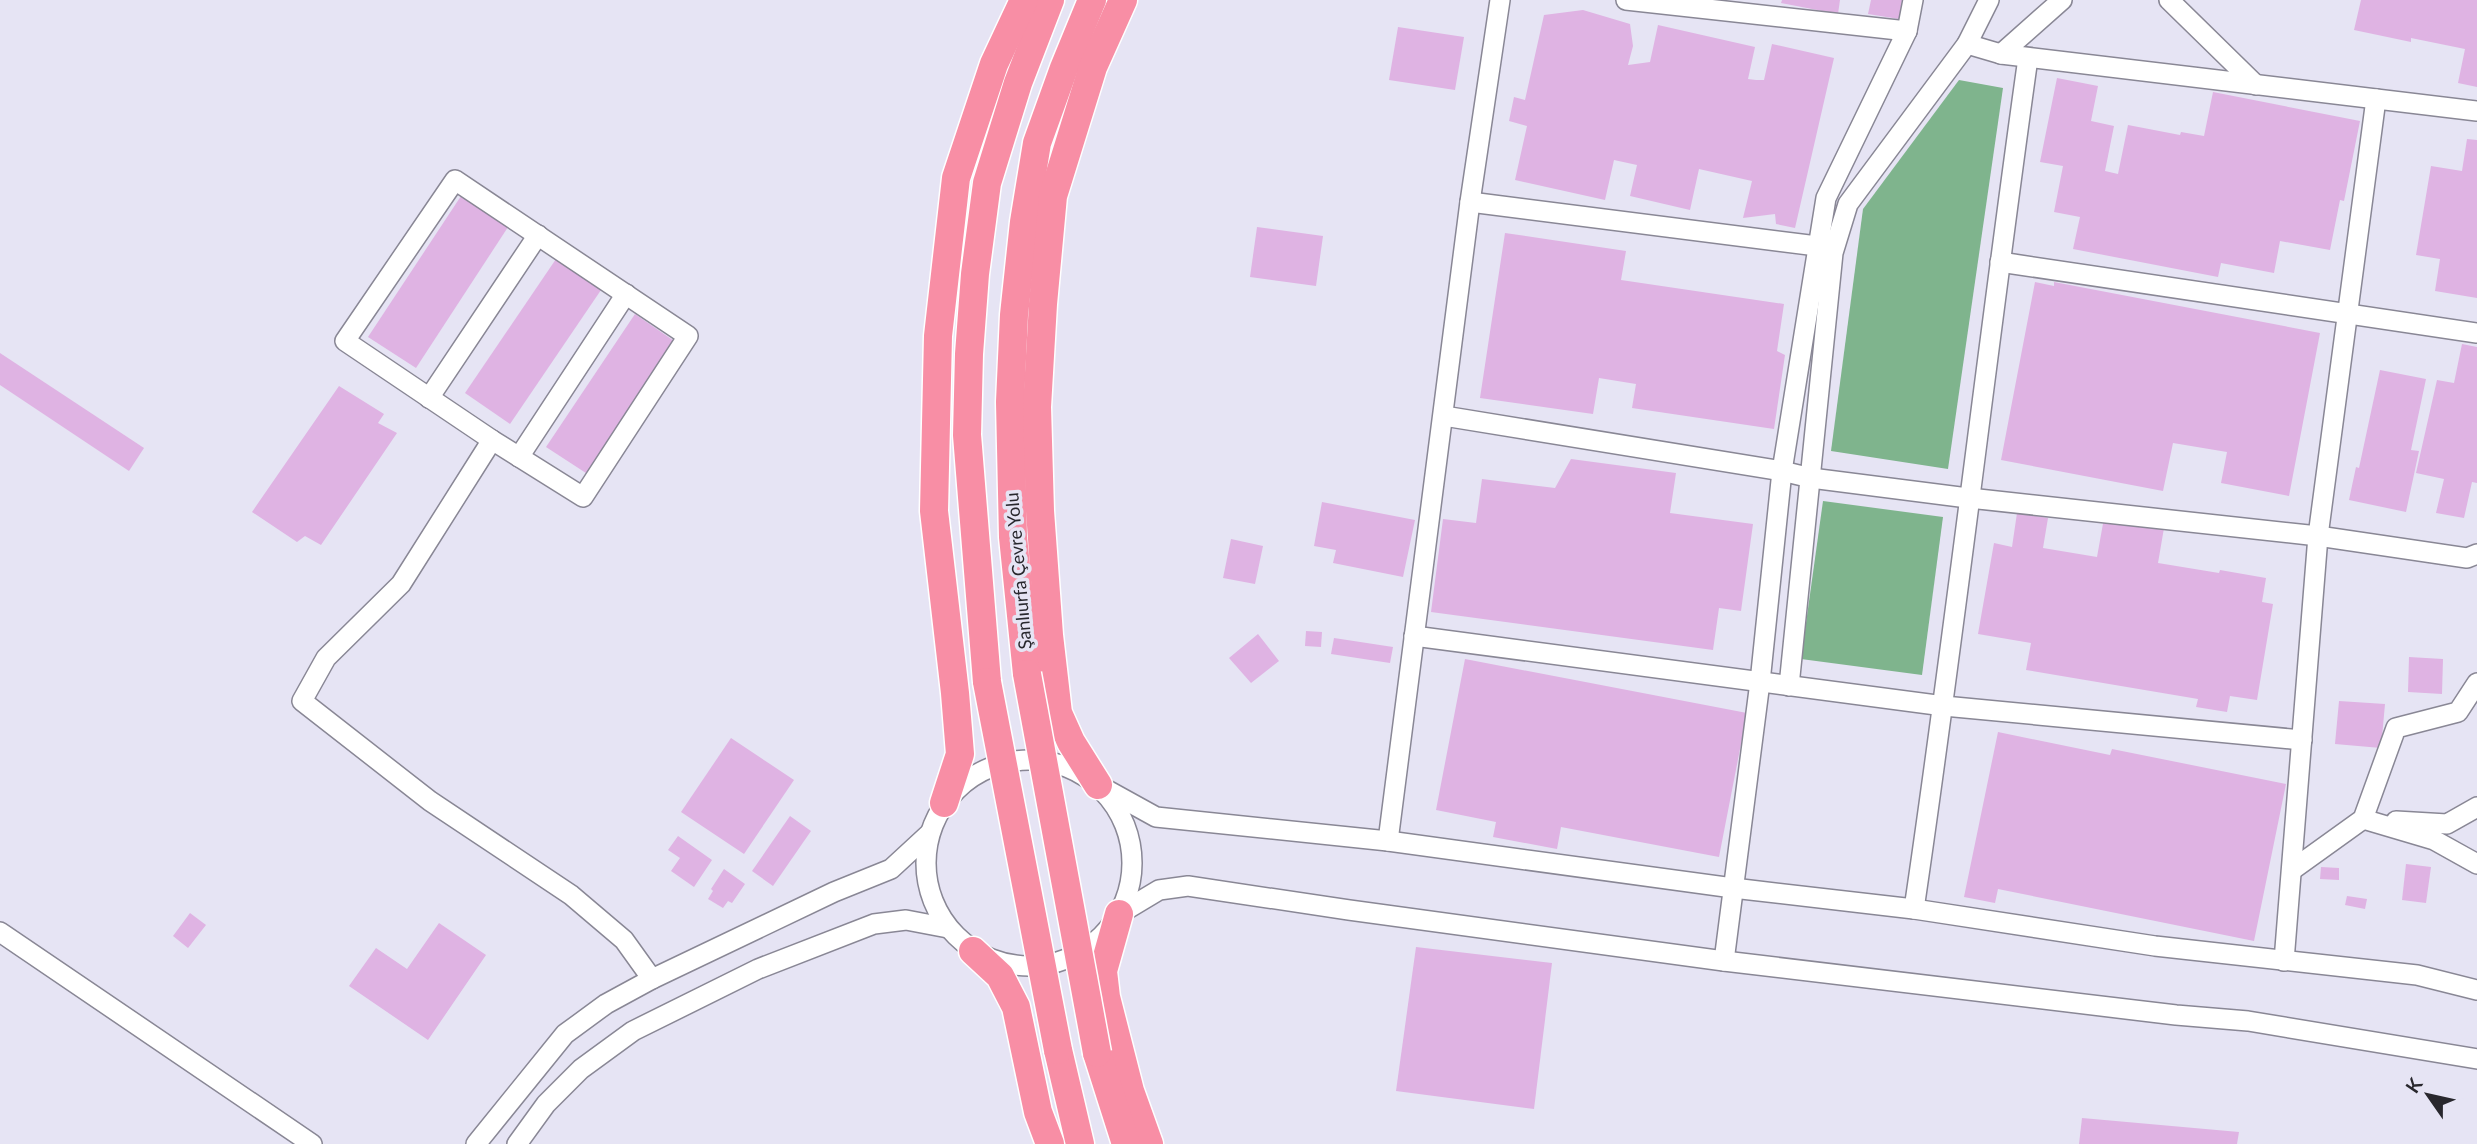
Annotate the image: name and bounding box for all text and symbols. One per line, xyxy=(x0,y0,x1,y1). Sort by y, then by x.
street label: Şanlıurfa Çevre Yolu xyxy=(1000,492,1036,650)
north arrow xyxy=(2393,1060,2463,1130)
text: K xyxy=(2400,1073,2427,1097)

